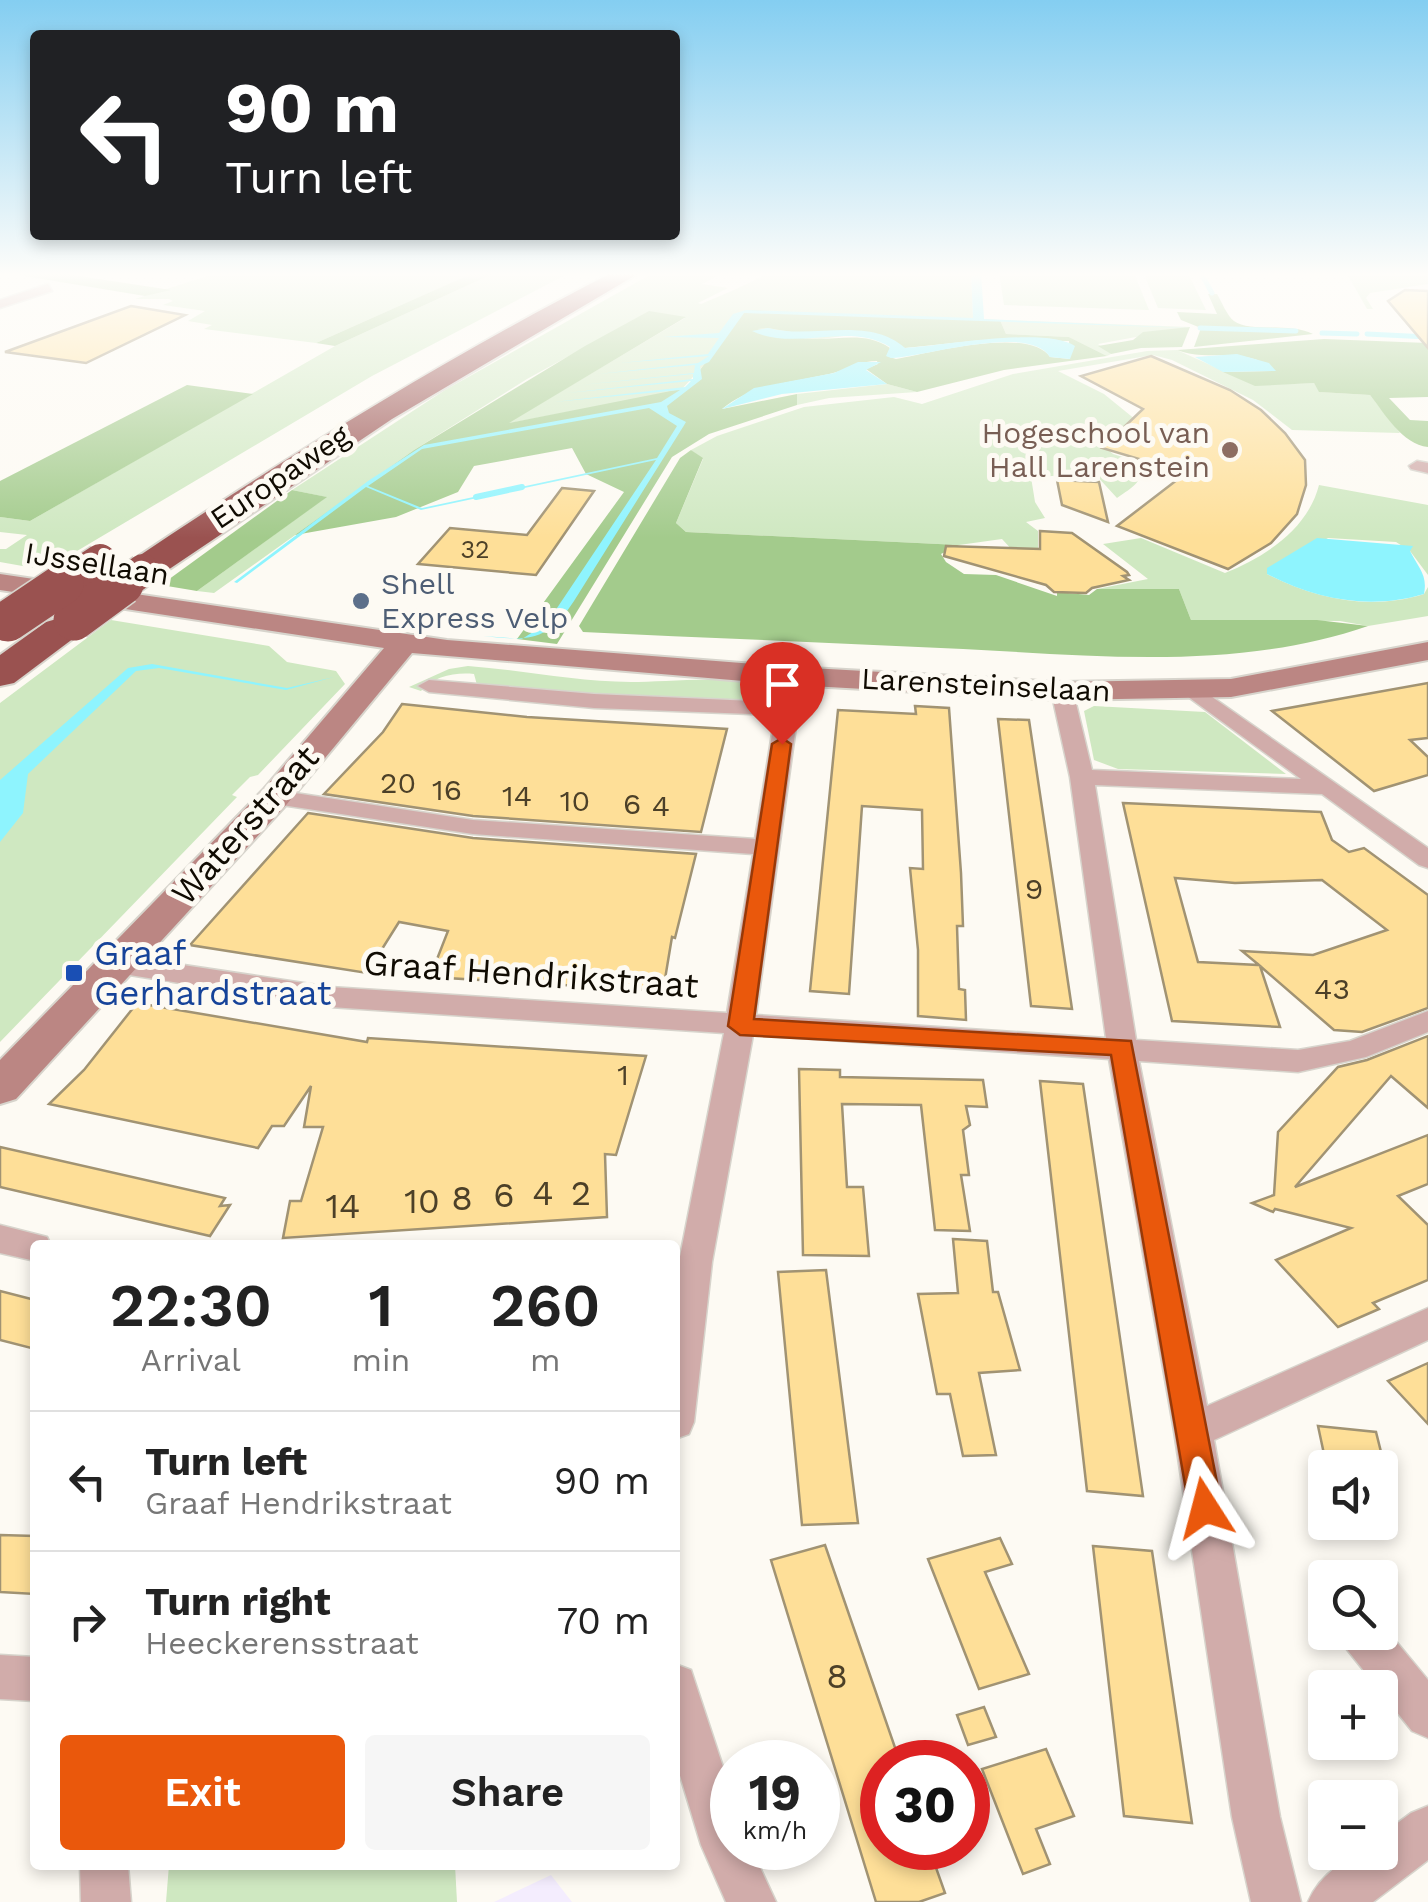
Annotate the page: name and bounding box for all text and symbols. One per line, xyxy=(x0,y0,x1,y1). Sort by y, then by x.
text: 90 m xyxy=(225,67,399,149)
icon: left xyxy=(60,70,190,200)
text: Turn left xyxy=(225,151,412,204)
place label: Hogeschool van Hall Larenstein xyxy=(981,415,1210,484)
street label: Europaweg xyxy=(203,417,356,536)
marker: Hogeschool van Hall Larenstein xyxy=(1219,439,1241,461)
street label: IJssellaan xyxy=(23,535,172,592)
house number: 32 xyxy=(460,535,490,564)
place label: Shell Express Velp xyxy=(381,566,568,635)
marker: Shell Express Velp xyxy=(350,590,372,612)
pin xyxy=(740,642,825,745)
icon: arrive xyxy=(755,657,810,712)
street label: Larensteinselaan xyxy=(860,660,1112,709)
street label: Waterstraat xyxy=(162,736,328,913)
house number: 20 xyxy=(380,765,416,800)
house number: 16 xyxy=(432,772,462,807)
house number: 14 xyxy=(502,778,532,813)
house number: 10 xyxy=(560,783,590,818)
house number: 6 xyxy=(623,786,641,821)
house number: 4 xyxy=(652,788,670,823)
house number: 9 xyxy=(1025,871,1043,906)
place label: Graaf Gerhardstraat xyxy=(94,932,332,1014)
street label: Graaf Hendrikstraat xyxy=(362,941,700,1007)
marker: Graaf Gerhardstraat xyxy=(63,962,85,984)
house number: 43 xyxy=(1314,971,1350,1006)
house number: 1 xyxy=(617,1057,629,1092)
house number: 4 xyxy=(532,1172,554,1214)
house number: 2 xyxy=(571,1172,591,1214)
house number: 6 xyxy=(493,1174,515,1216)
house number: 8 xyxy=(451,1177,473,1219)
house number: 10 xyxy=(404,1180,440,1222)
house number: 14 xyxy=(325,1185,361,1227)
text: 22:30 xyxy=(110,1270,272,1341)
text: 1 xyxy=(369,1270,393,1341)
text: 260 xyxy=(490,1270,600,1341)
text: Arrival xyxy=(141,1341,241,1379)
text: min xyxy=(352,1341,410,1379)
text: m xyxy=(530,1341,560,1379)
text: Turn left xyxy=(145,1440,307,1484)
map controls xyxy=(1308,1450,1398,1870)
button: sound xyxy=(1308,1450,1398,1540)
icon: left xyxy=(60,1454,115,1509)
position arrow xyxy=(1153,1456,1257,1560)
text: 90 m xyxy=(554,1459,650,1503)
text: Graaf Hendrikstraat xyxy=(145,1484,452,1522)
button: search xyxy=(1308,1560,1398,1650)
text: Turn right xyxy=(145,1580,331,1624)
icon: right xyxy=(60,1594,115,1649)
text: 70 m xyxy=(557,1599,650,1643)
text: Heeckerensstraat xyxy=(145,1624,419,1662)
house number: 8 xyxy=(826,1655,848,1697)
button: + xyxy=(1308,1670,1398,1760)
button: Exit xyxy=(60,1735,345,1850)
button: Share xyxy=(365,1735,650,1850)
speed limit sign: 30 xyxy=(860,1740,990,1870)
text: 19 xyxy=(749,1763,801,1822)
button: − xyxy=(1308,1780,1398,1870)
text: km/h xyxy=(743,1816,807,1845)

